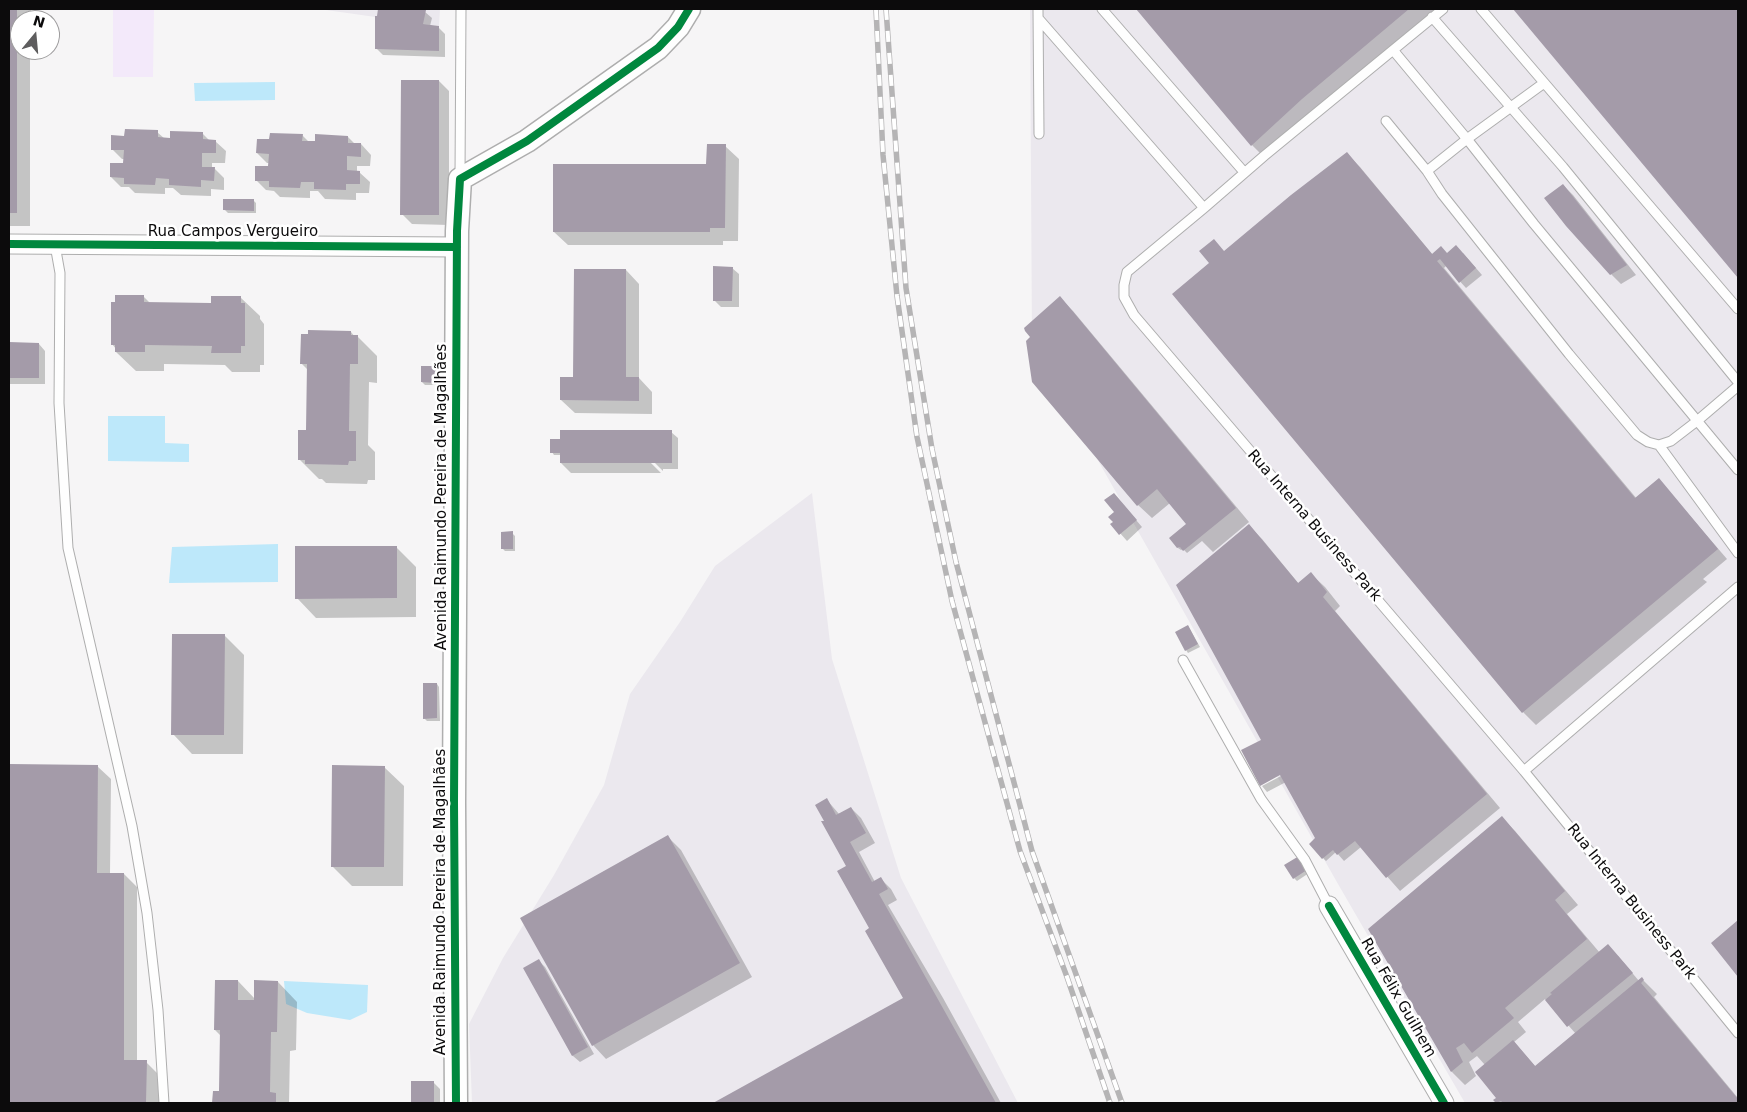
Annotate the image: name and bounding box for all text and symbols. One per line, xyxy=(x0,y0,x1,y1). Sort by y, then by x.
north arrow xyxy=(10,10,60,60)
text: N xyxy=(31,12,47,31)
street label: Rua Campos Vergueiro xyxy=(148,223,318,241)
street label: Avenida Raimundo Pereira de Magalhães xyxy=(433,344,451,650)
street label: Rua Interna Business Park xyxy=(1243,447,1385,605)
street label: Avenida Raimundo Pereira de Magalhães xyxy=(432,749,450,1055)
street label: Rua Interna Business Park xyxy=(1563,821,1699,983)
street label: Rua Félix Guilhem xyxy=(1356,935,1440,1061)

